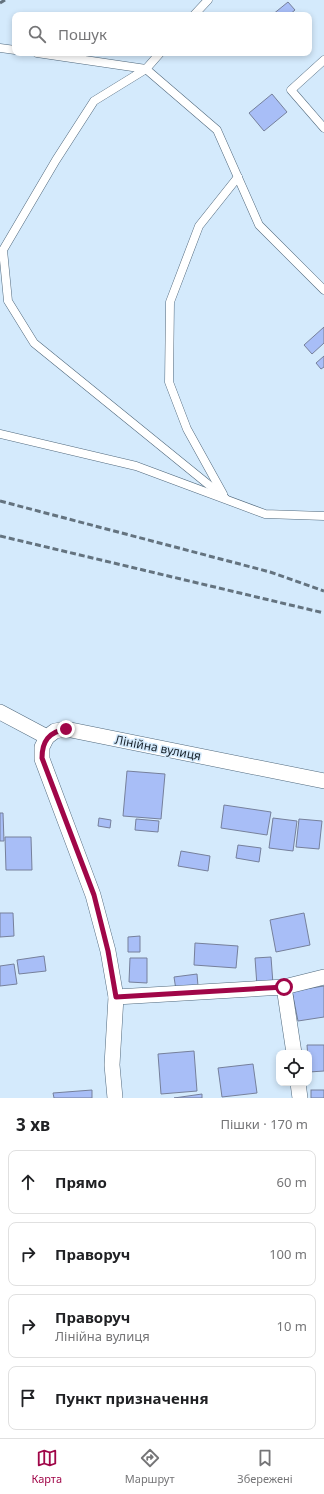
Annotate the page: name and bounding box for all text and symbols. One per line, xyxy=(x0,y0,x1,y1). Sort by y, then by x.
search box xyxy=(12,12,312,56)
icon: search xyxy=(26,23,48,45)
text: Пошук xyxy=(58,24,107,44)
route end xyxy=(57,720,75,738)
street label: Лінійна вулиця xyxy=(114,731,203,764)
route start xyxy=(275,978,293,996)
map controls xyxy=(276,1050,312,1086)
button: locate xyxy=(276,1050,312,1086)
text: 3 хв xyxy=(16,1113,50,1136)
text: Пішки · 170 m xyxy=(220,1115,308,1133)
icon: ahead xyxy=(17,1171,39,1193)
text: Прямо xyxy=(55,1172,107,1192)
text: 60 m xyxy=(277,1173,307,1191)
icon: right xyxy=(17,1243,39,1265)
text: Праворуч xyxy=(55,1244,130,1264)
text: 100 m xyxy=(269,1245,307,1263)
text: Праворуч xyxy=(55,1307,130,1327)
icon: right xyxy=(17,1315,39,1337)
text: 10 m xyxy=(277,1317,307,1335)
text: Лінійна вулиця xyxy=(55,1327,150,1345)
icon: arrive xyxy=(17,1387,39,1409)
text: Пункт призначення xyxy=(55,1388,209,1408)
tab: Карта xyxy=(31,1447,62,1486)
tab: Маршрут xyxy=(125,1447,175,1486)
tab: Збережені xyxy=(237,1447,293,1486)

